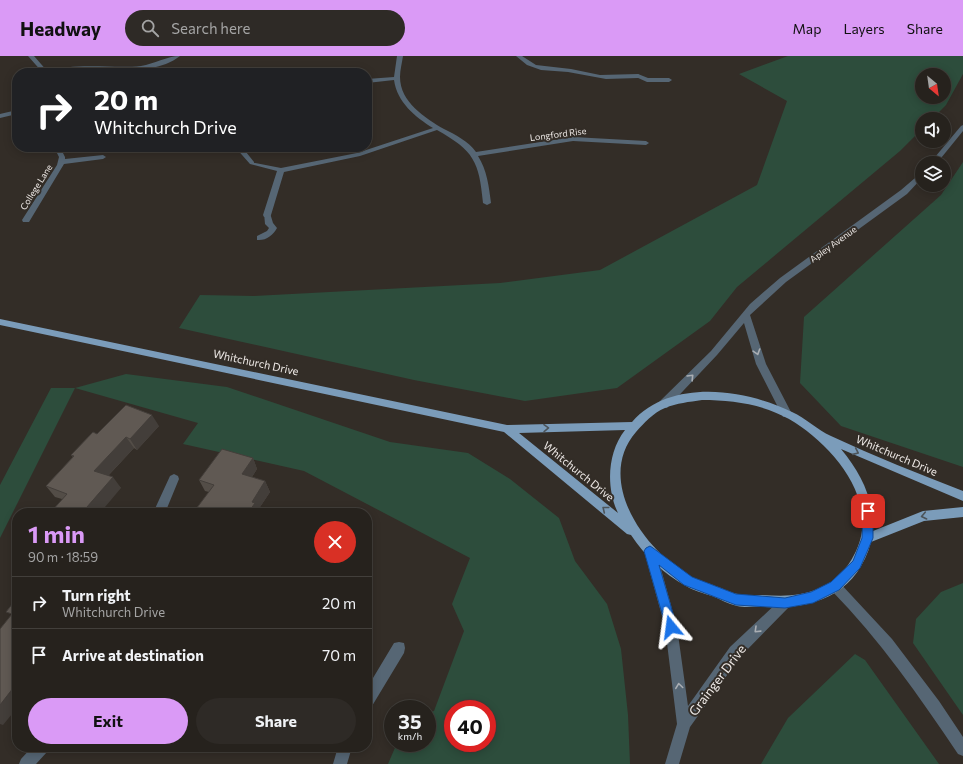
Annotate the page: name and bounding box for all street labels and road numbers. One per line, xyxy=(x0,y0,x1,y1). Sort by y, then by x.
street label: Longford Rise xyxy=(529,125,587,143)
street label: College Lane xyxy=(18,162,55,212)
street label: Apley Avenue xyxy=(808,223,859,265)
street label: Whitchurch Drive xyxy=(212,347,300,377)
street label: Whitchurch Drive xyxy=(854,432,940,478)
street label: Whitchurch Drive xyxy=(541,438,617,504)
street label: Grainger Drive xyxy=(685,641,749,719)

